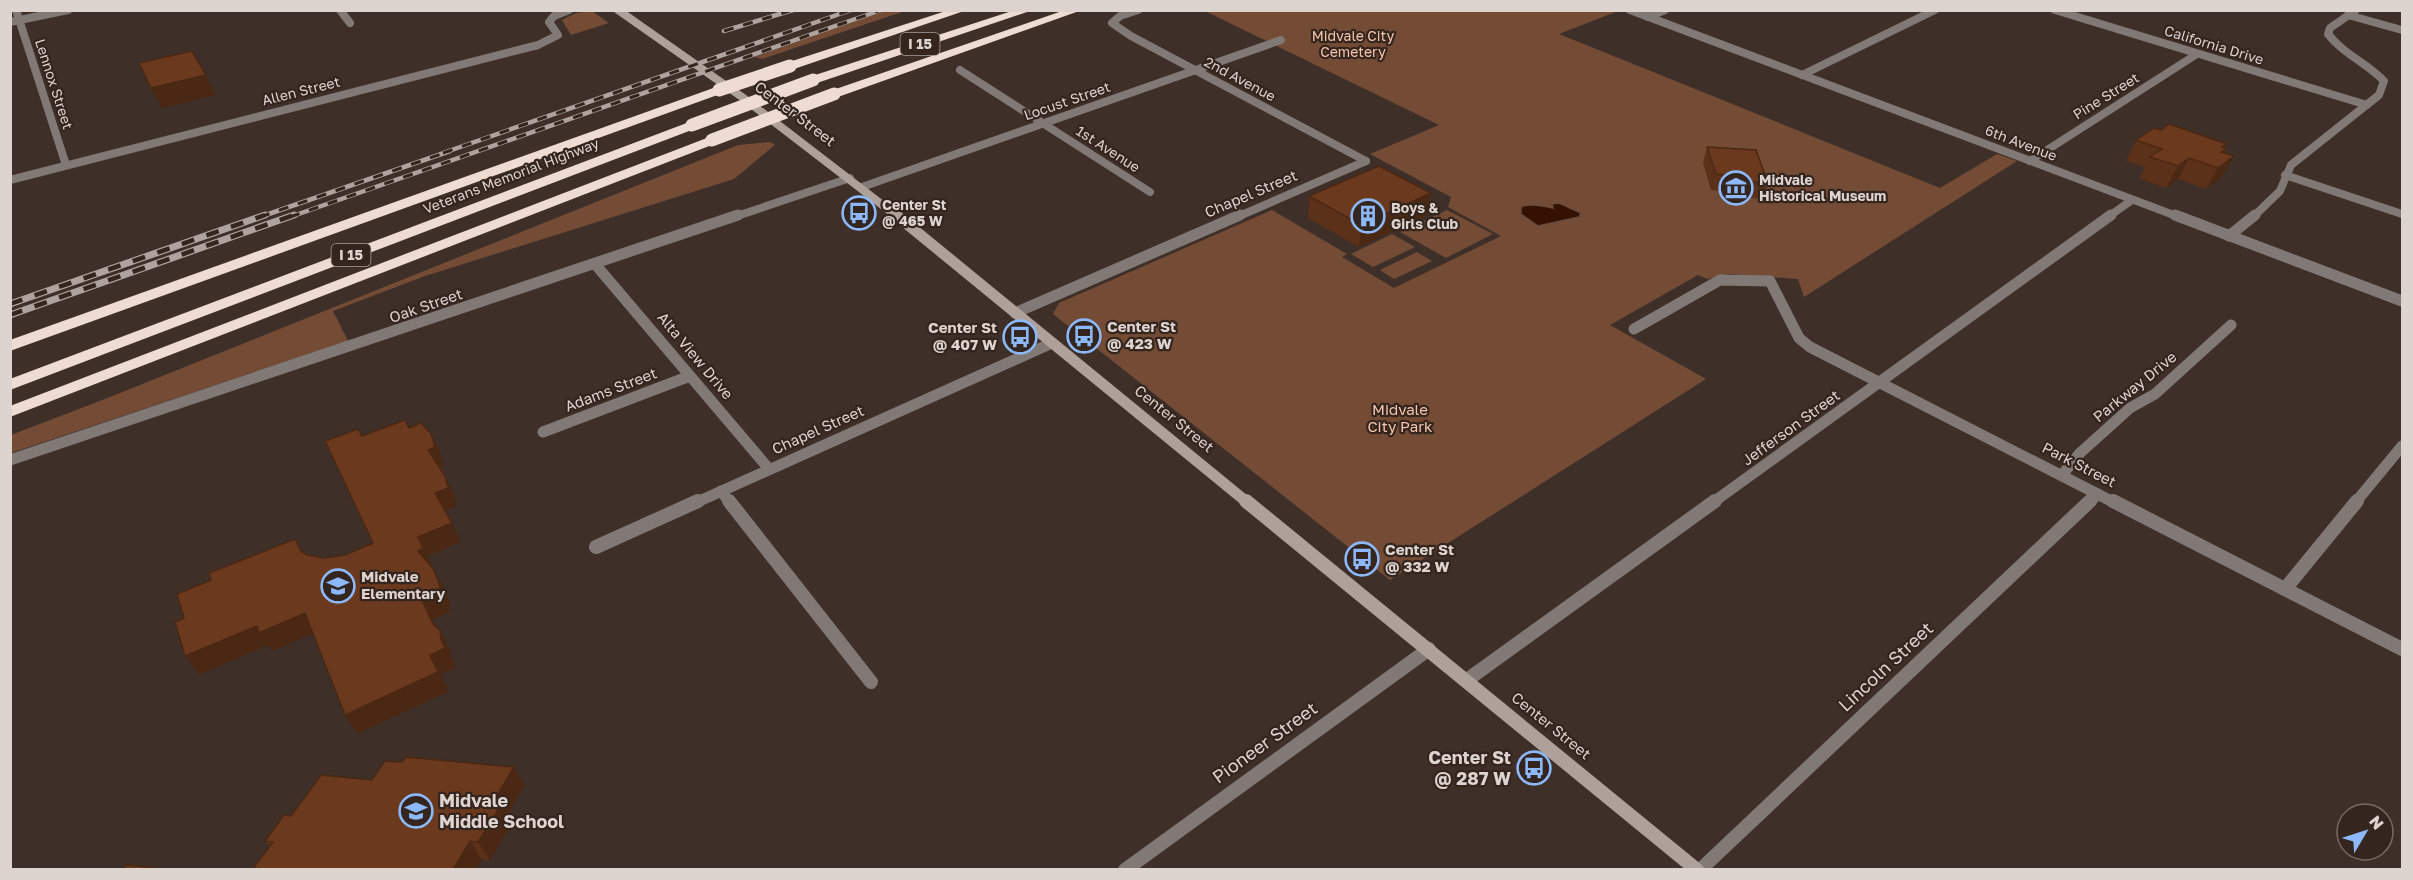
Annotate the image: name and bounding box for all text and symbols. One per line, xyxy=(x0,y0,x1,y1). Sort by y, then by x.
street label: California Drive xyxy=(2162,21,2266,68)
park label: Midvale City Cemetery xyxy=(1312,27,1395,60)
road number: I 15 xyxy=(900,33,940,55)
street label: Lennox Street xyxy=(32,37,77,131)
street label: 2nd Avenue xyxy=(1202,53,1279,104)
street label: Pine Street xyxy=(2070,69,2142,123)
street label: Allen Street xyxy=(260,73,342,108)
street label: Center Street xyxy=(752,77,840,149)
street label: Locust Street xyxy=(1021,78,1112,123)
street label: 6th Avenue xyxy=(1983,121,2060,164)
street label: 1st Avenue xyxy=(1073,122,1143,176)
street label: Veterans Memorial Highway xyxy=(420,134,601,217)
street label: Chapel Street xyxy=(1202,165,1300,221)
museum icon: Midvale Historical Museum xyxy=(1718,170,1754,206)
place label: Midvale Historical Museum xyxy=(1759,171,1886,204)
bus stop icon: Center St @ 465 W xyxy=(841,195,877,231)
place label: Center St @ 465 W xyxy=(882,196,947,229)
building icon: Boys & Girls Club xyxy=(1350,198,1386,234)
place label: Boys & Girls Club xyxy=(1391,199,1459,232)
road number: I 15 xyxy=(332,244,370,266)
street label: Oak Street xyxy=(387,284,465,326)
street label: Alta View Drive xyxy=(654,308,738,403)
place label: Center St @ 423 W xyxy=(1107,317,1176,352)
place label: Center St @ 407 W xyxy=(928,318,997,353)
bus stop icon: Center St @ 423 W xyxy=(1066,318,1102,354)
bus stop icon: Center St @ 407 W xyxy=(1002,319,1038,355)
street label: Parkway Drive xyxy=(2089,347,2180,425)
street label: Adams Street xyxy=(562,363,659,415)
street label: Center Street xyxy=(1131,381,1218,456)
street label: Jefferson Street xyxy=(1738,386,1843,469)
park label: Midvale City Park xyxy=(1367,400,1433,435)
street label: Chapel Street xyxy=(769,401,866,457)
street label: Park Street xyxy=(2039,438,2119,490)
place label: Center St @ 332 W xyxy=(1385,540,1454,575)
bus stop icon: Center St @ 332 W xyxy=(1344,541,1380,577)
place label: Midvale Elementary xyxy=(361,567,445,602)
school or university icon: Midvale Elementary xyxy=(320,568,356,604)
street label: Lincoln Street xyxy=(1833,617,1937,716)
street label: Center Street xyxy=(1508,688,1595,763)
street label: Pioneer Street xyxy=(1208,697,1321,788)
place label: Center St @ 287 W xyxy=(1428,746,1511,789)
bus stop icon: Center St @ 287 W xyxy=(1516,750,1552,786)
place label: Midvale Middle School xyxy=(439,789,564,832)
school or university icon: Midvale Middle School xyxy=(398,793,434,829)
north arrow xyxy=(2335,802,2395,862)
text: N xyxy=(2365,812,2388,834)

